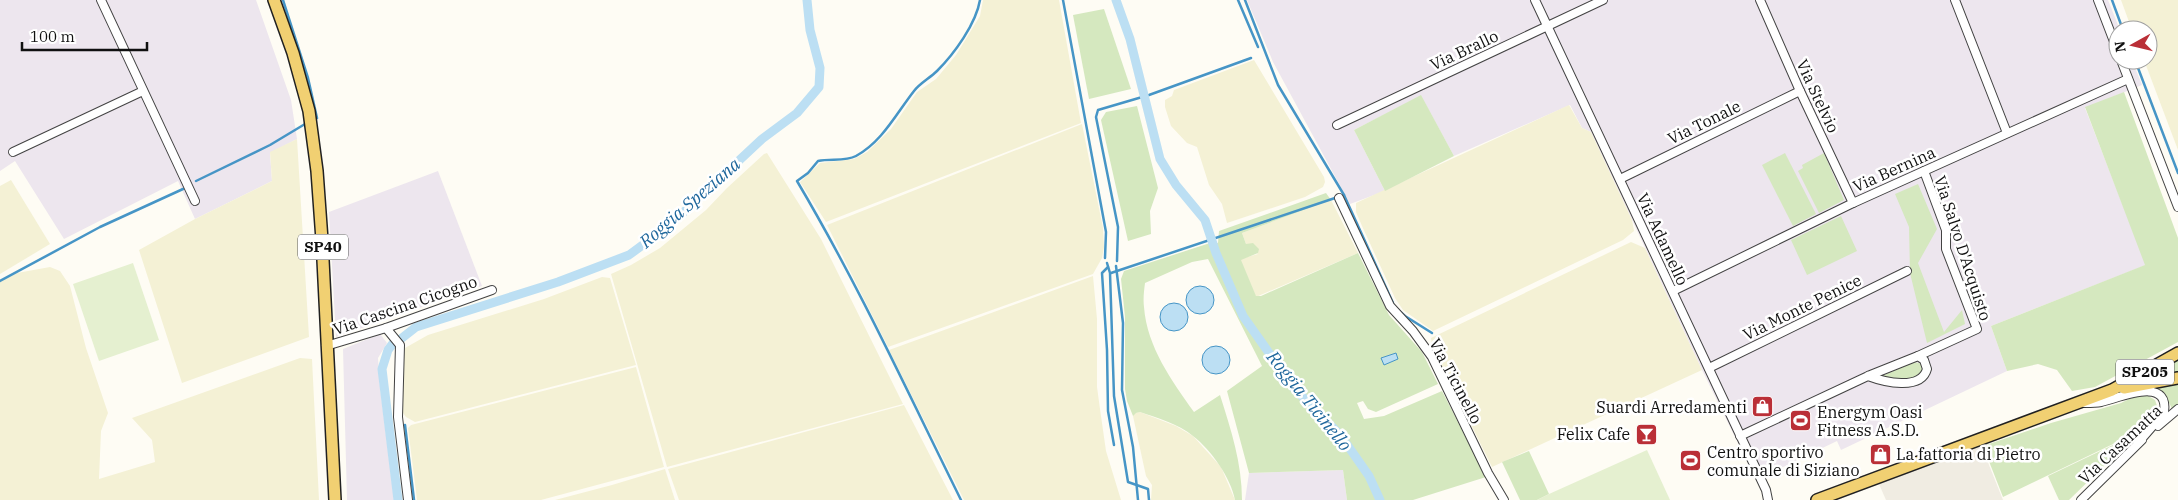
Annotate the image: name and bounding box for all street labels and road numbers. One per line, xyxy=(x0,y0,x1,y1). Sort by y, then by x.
street label: Via Brallo xyxy=(1427,26,1501,74)
street label: Via Stelvio xyxy=(1792,56,1844,136)
street label: Via Tonale xyxy=(1664,96,1744,148)
street label: Via Bernina xyxy=(1850,142,1939,196)
street label: Via Salvo D'Acquisto xyxy=(1930,173,1996,323)
street label: Via Adamello xyxy=(1633,190,1693,288)
road number: SP40 xyxy=(298,234,348,260)
street label: Via Monte Penice xyxy=(1740,270,1864,344)
street label: Via Cascina Cicogno xyxy=(330,271,480,339)
street label: Via Ticinello xyxy=(1425,335,1487,427)
road number: SP205 xyxy=(2116,360,2174,384)
street label: Via Casamatta xyxy=(2074,400,2166,488)

